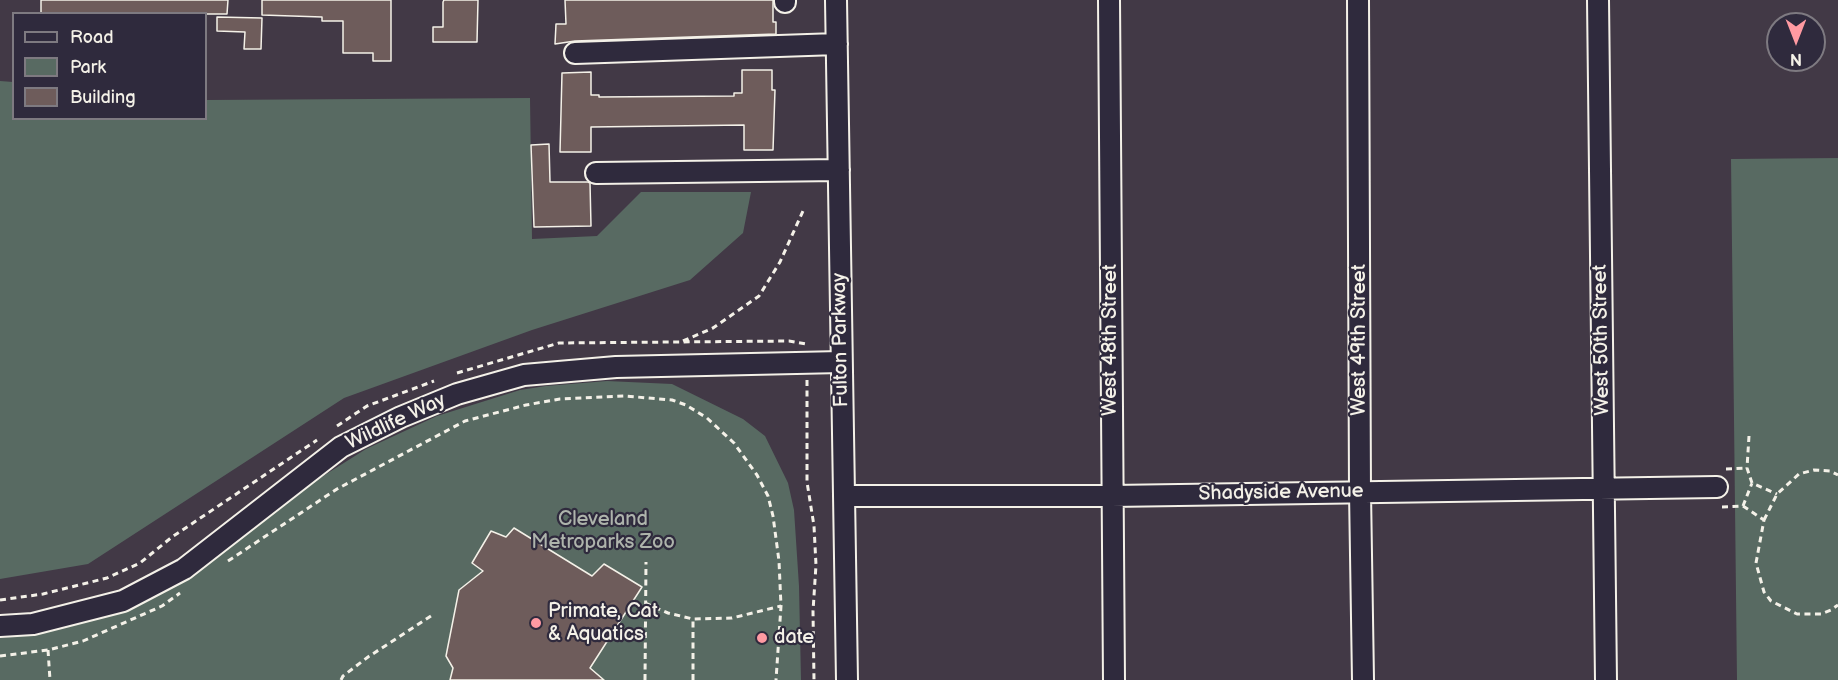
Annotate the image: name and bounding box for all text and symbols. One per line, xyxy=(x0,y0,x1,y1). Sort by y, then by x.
legend xyxy=(12,12,207,120)
north arrow xyxy=(1766,12,1826,72)
text: Road xyxy=(70,27,114,48)
text: N xyxy=(1790,49,1802,68)
text: Park xyxy=(70,57,106,78)
text: Building xyxy=(70,87,136,108)
street label: West 48th Street xyxy=(1099,264,1123,416)
street label: West 49th Street xyxy=(1348,264,1372,416)
street label: West 50th Street xyxy=(1589,264,1615,416)
street label: Fulton Parkway xyxy=(828,272,854,408)
street label: Wildlife Way xyxy=(342,389,450,455)
street label: Shadyside Avenue xyxy=(1198,480,1364,506)
park label: Cleveland Metroparks Zoo xyxy=(531,508,675,555)
place label: Primate, Cat & Aquatics xyxy=(548,600,658,647)
marker: Primate, Cat & Aquatics xyxy=(529,616,543,630)
place label: date xyxy=(774,626,814,650)
marker: date xyxy=(755,631,769,645)

